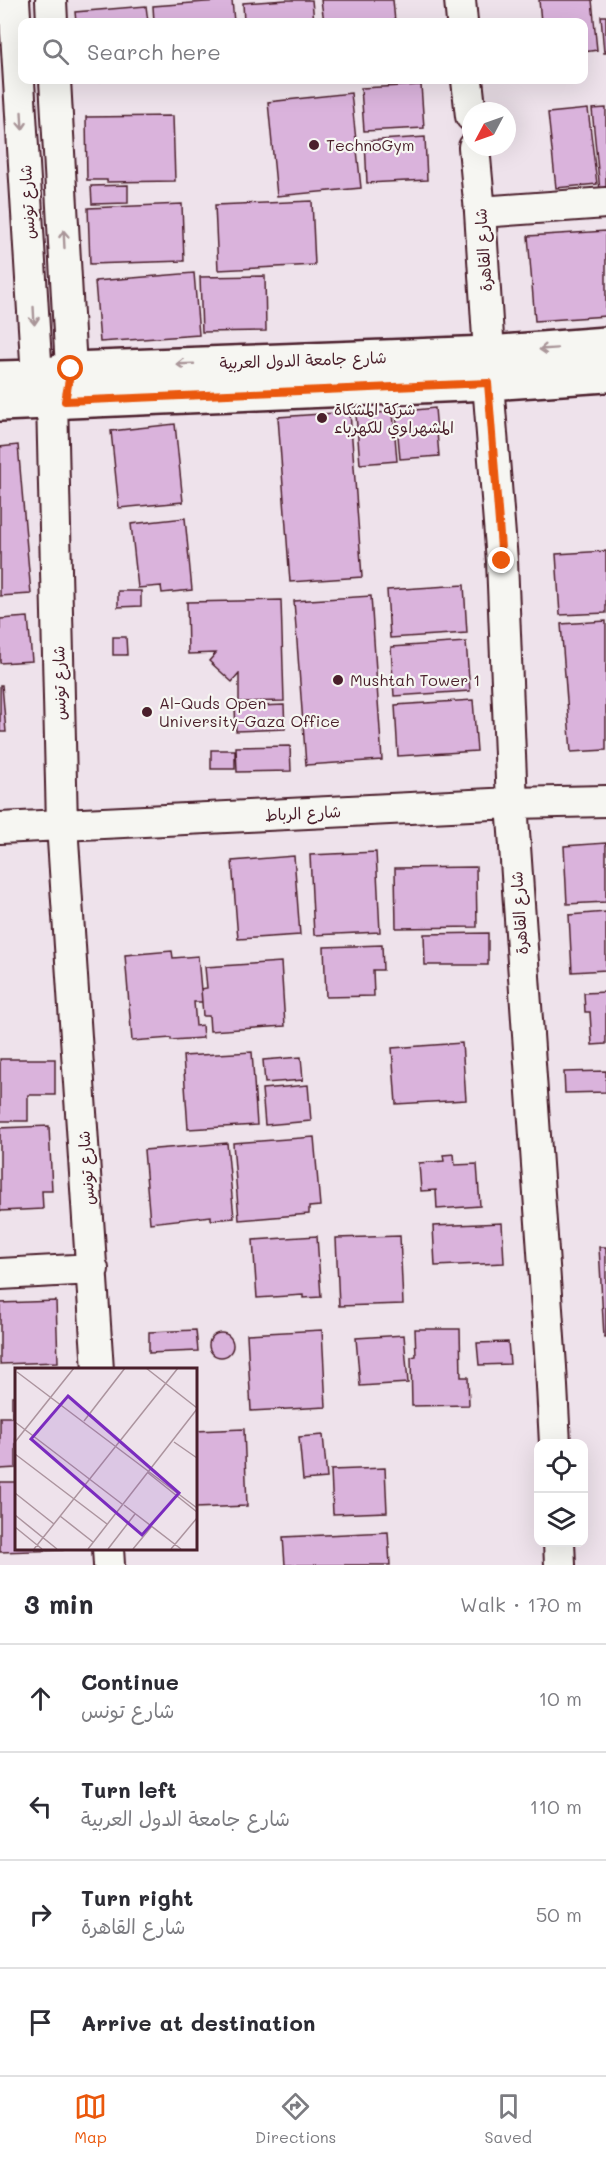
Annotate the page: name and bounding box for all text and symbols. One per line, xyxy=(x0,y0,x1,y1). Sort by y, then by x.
search box xyxy=(18,18,588,84)
icon: search xyxy=(39,35,72,68)
text: Search here xyxy=(87,37,221,66)
north arrow xyxy=(462,102,516,156)
one-way arrow xyxy=(16,111,27,131)
place label: TechnoGym xyxy=(326,134,415,155)
marker: TechnoGym xyxy=(307,138,321,152)
street label: شارع تونس xyxy=(14,164,41,240)
street label: شارع القاهرة xyxy=(469,207,498,292)
one-way arrow xyxy=(58,229,69,249)
one-way arrow xyxy=(28,305,39,325)
one-way arrow xyxy=(538,343,558,354)
street label: شارع جامعة الدول العربية xyxy=(219,346,387,375)
route start xyxy=(57,355,83,381)
one-way arrow xyxy=(176,359,196,370)
place label: شركة المشكاة المشهراوي للكهرباء xyxy=(334,398,454,439)
marker: شركة المشكاة المشهراوي للكهرباء xyxy=(315,411,329,425)
route end xyxy=(488,547,514,573)
street label: شارع تونس xyxy=(47,645,72,721)
place label: Mushtah Tower 1 xyxy=(350,669,480,690)
marker: Mushtah Tower 1 xyxy=(331,673,345,687)
place label: Al-Quds Open University-Gaza Office xyxy=(159,692,340,731)
marker: Al-Quds Open University-Gaza Office xyxy=(140,705,154,719)
street label: شارع الرباط xyxy=(264,800,342,827)
street label: شارع القاهرة xyxy=(505,870,534,955)
street label: شارع تونس xyxy=(72,1130,101,1206)
inset map xyxy=(15,1368,196,1550)
map controls xyxy=(534,1439,588,1547)
button: locate xyxy=(534,1439,588,1493)
button: layers xyxy=(534,1493,588,1547)
text: 3 min xyxy=(24,1587,93,1621)
text: Walk · 170 m xyxy=(460,1591,582,1617)
text: Continue xyxy=(81,1667,179,1696)
icon: ahead xyxy=(24,1682,57,1715)
text: 10 m xyxy=(538,1685,582,1711)
text: شارع تونس xyxy=(81,1697,174,1723)
text: Turn left xyxy=(81,1775,177,1804)
icon: left xyxy=(24,1790,57,1823)
text: 110 m xyxy=(529,1793,582,1819)
text: شارع جامعة الدول العربية xyxy=(81,1805,290,1831)
text: Turn right xyxy=(81,1883,193,1912)
icon: right xyxy=(24,1898,57,1931)
text: 50 m xyxy=(536,1901,582,1927)
text: شارع القاهرة xyxy=(81,1913,186,1939)
icon: arrive xyxy=(24,2006,57,2039)
text: Arrive at destination xyxy=(81,2008,316,2037)
tab: Map xyxy=(74,2090,107,2147)
tab: Directions xyxy=(255,2090,336,2147)
tab: Saved xyxy=(484,2090,532,2147)

